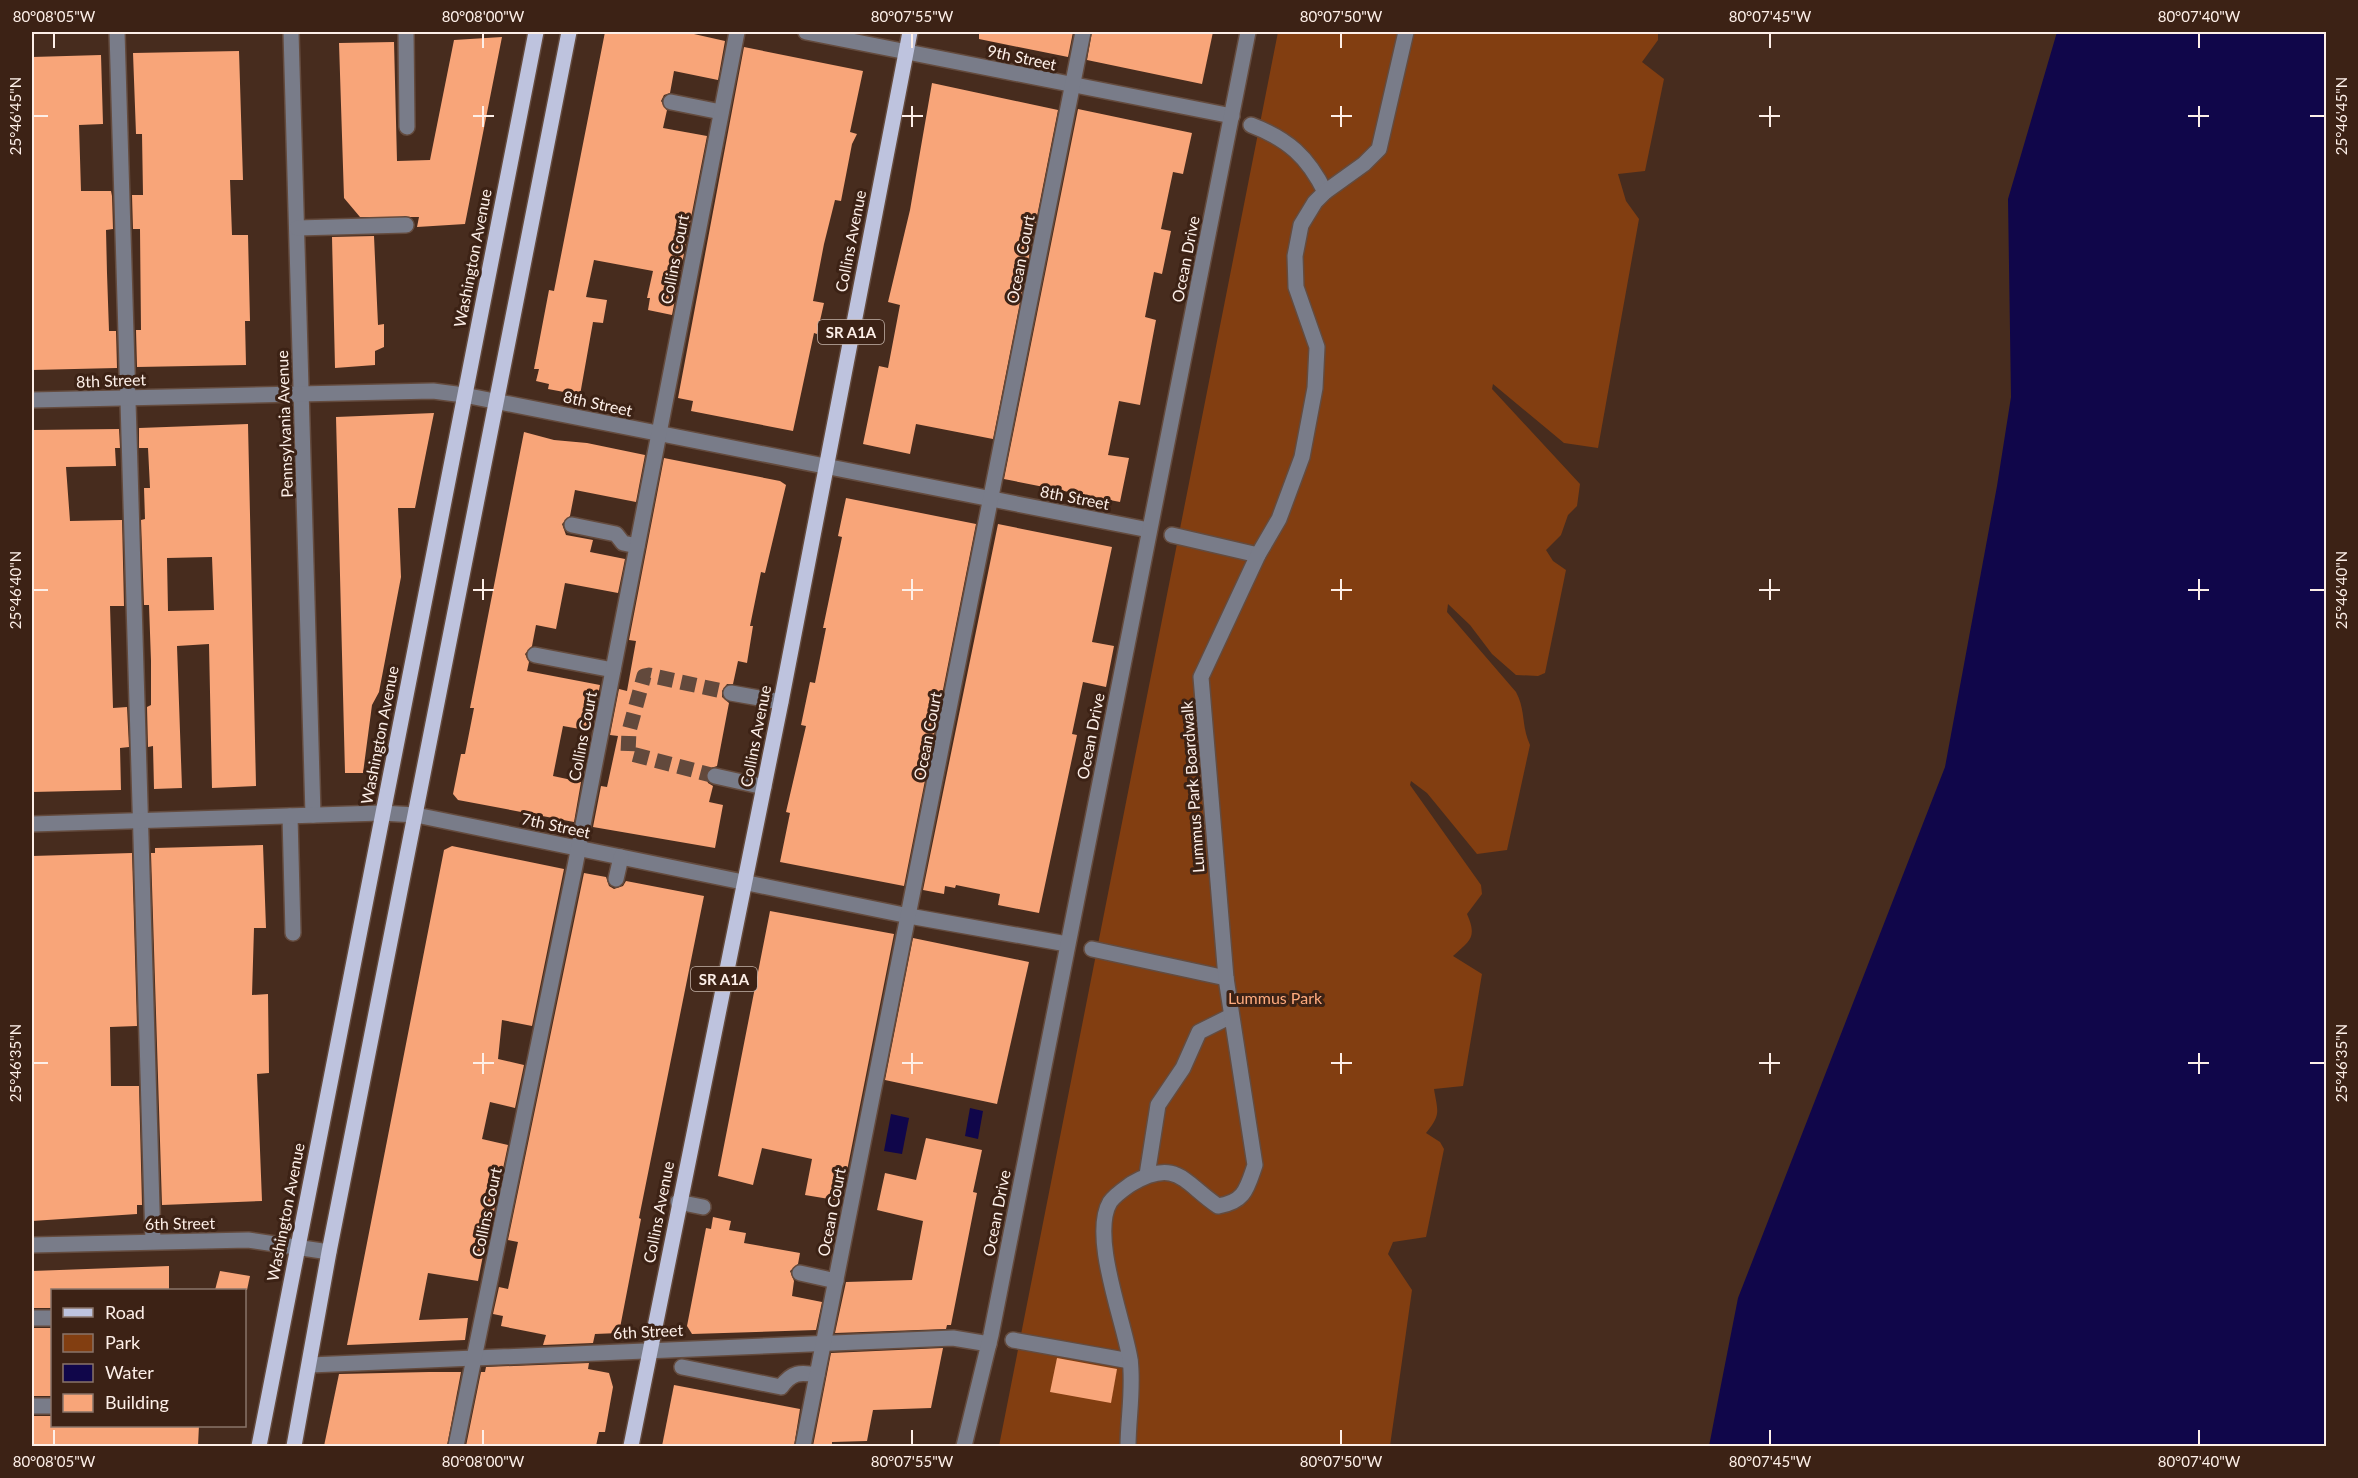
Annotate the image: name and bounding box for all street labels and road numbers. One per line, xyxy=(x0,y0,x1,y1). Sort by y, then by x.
street label: 9th Street xyxy=(986,40,1059,74)
street label: Washington Avenue xyxy=(449,187,495,329)
street label: Collins Avenue xyxy=(831,188,869,294)
street label: Collins Court xyxy=(656,212,692,305)
street label: Ocean Court xyxy=(1002,213,1038,305)
street label: Ocean Drive xyxy=(1167,214,1203,304)
road number: SR A1A xyxy=(818,320,884,344)
street label: Pennsylvania Avenue xyxy=(272,350,296,498)
street label: 8th Street xyxy=(76,369,147,391)
street label: 8th Street xyxy=(562,386,635,420)
street label: 8th Street xyxy=(1039,481,1112,513)
street label: Washington Avenue xyxy=(356,664,402,806)
street label: Collins Avenue xyxy=(736,683,774,789)
street label: Collins Court xyxy=(564,689,600,782)
street label: Ocean Court xyxy=(909,690,945,782)
street label: Ocean Drive xyxy=(1072,691,1108,781)
street label: Lummus Park Boardwalk xyxy=(1176,700,1207,874)
street label: 7th Street xyxy=(520,808,593,842)
road number: SR A1A xyxy=(691,967,757,991)
street label: Washington Avenue xyxy=(262,1141,308,1283)
street label: Collins Avenue xyxy=(639,1159,677,1265)
street label: Collins Court xyxy=(467,1165,505,1258)
street label: Ocean Court xyxy=(813,1166,849,1258)
street label: Ocean Drive xyxy=(978,1168,1014,1258)
street label: 6th Street xyxy=(145,1213,216,1233)
street label: 6th Street xyxy=(612,1320,684,1342)

